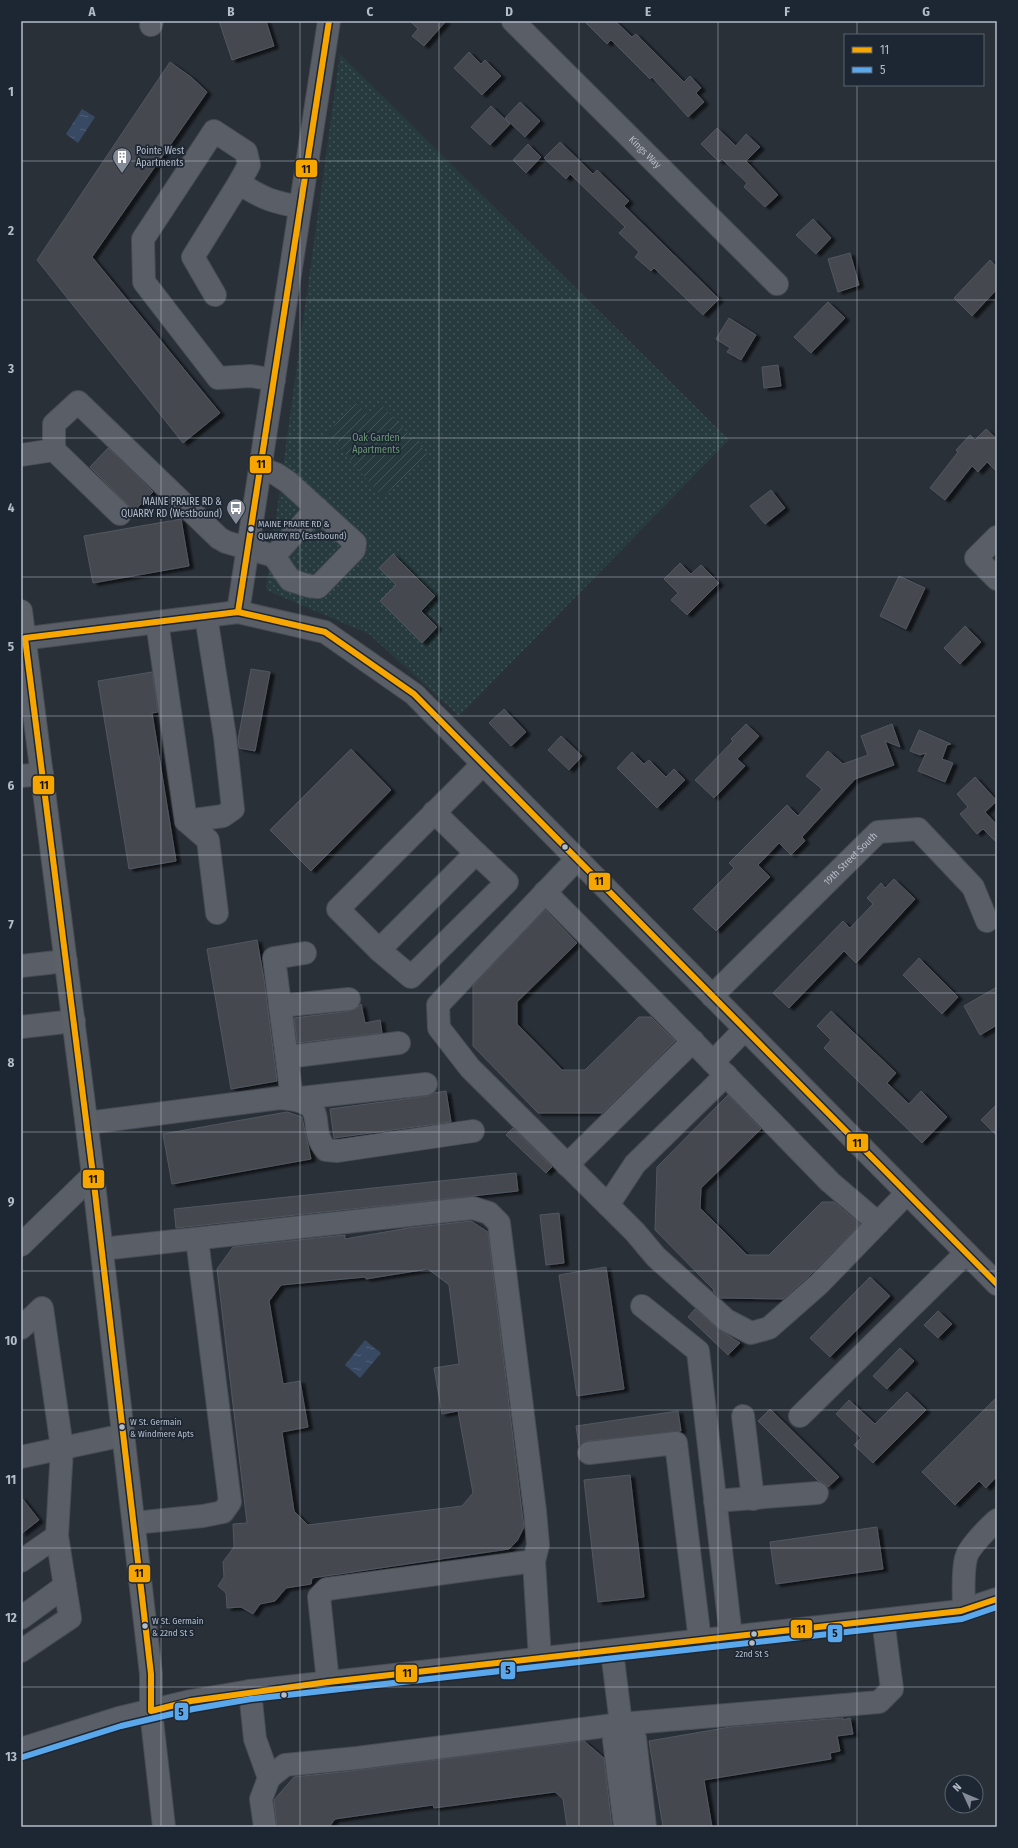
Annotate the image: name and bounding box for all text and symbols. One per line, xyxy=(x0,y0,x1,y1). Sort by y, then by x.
text: A xyxy=(87,4,96,19)
text: B xyxy=(227,4,235,19)
text: C xyxy=(367,4,374,19)
text: D xyxy=(505,4,513,19)
text: E xyxy=(645,4,651,19)
text: F xyxy=(784,4,790,19)
text: G xyxy=(922,4,930,19)
legend xyxy=(844,34,984,86)
text: 11 xyxy=(880,43,889,57)
text: 5 xyxy=(880,63,886,77)
text: 1 xyxy=(8,84,14,99)
street label: Kings Way xyxy=(626,134,664,171)
place label: Pointe West Apartments xyxy=(136,145,185,169)
building icon: Pointe West Apartments xyxy=(111,146,133,174)
line badge: 11 xyxy=(295,159,318,178)
text: 11 xyxy=(301,163,311,176)
text: 2 xyxy=(7,223,14,238)
text: 3 xyxy=(7,361,14,376)
park label: Oak Garden Apartments xyxy=(352,432,400,456)
line badge: 11 xyxy=(249,455,272,474)
text: 11 xyxy=(256,458,266,471)
place label: MAINE PRAIRE RD & QUARRY RD (Westbound) xyxy=(121,496,222,520)
bus stop icon: MAINE PRAIRE RD & QUARRY RD (Westbound) xyxy=(225,497,247,525)
text: 4 xyxy=(8,500,15,515)
place label: MAINE PRAIRE RD & QUARRY RD (Eastbound) xyxy=(258,519,347,541)
marker: MAINE PRAIRE RD & QUARRY RD (Eastbound) xyxy=(246,524,256,534)
text: 5 xyxy=(8,639,14,654)
line badge: 11 xyxy=(32,775,55,795)
text: 6 xyxy=(8,778,15,793)
text: 11 xyxy=(39,779,49,792)
street label: 19th Street South xyxy=(821,830,880,888)
unlabelled marker xyxy=(560,842,570,852)
line badge: 11 xyxy=(588,872,611,891)
text: 11 xyxy=(594,875,604,888)
text: 7 xyxy=(8,917,14,932)
text: 8 xyxy=(8,1055,15,1070)
line badge: 11 xyxy=(846,1133,869,1152)
text: 11 xyxy=(852,1137,862,1150)
line badge: 11 xyxy=(82,1169,105,1189)
text: 11 xyxy=(88,1173,98,1186)
text: 9 xyxy=(8,1194,15,1209)
text: 10 xyxy=(5,1333,17,1348)
place label: W St. Germain & Windmere Apts xyxy=(130,1417,194,1439)
marker: W St. Germain & Windmere Apts xyxy=(117,1422,127,1432)
text: 11 xyxy=(6,1472,16,1487)
line badge: 11 xyxy=(128,1564,151,1583)
text: 11 xyxy=(134,1567,144,1580)
text: 12 xyxy=(5,1610,17,1625)
place label: W St. Germain & 22nd St S xyxy=(152,1616,204,1638)
line badge: 11 xyxy=(790,1619,813,1639)
marker: W St. Germain & 22nd St S xyxy=(140,1621,150,1631)
text: 11 xyxy=(796,1623,806,1636)
line badge: 5 xyxy=(827,1624,843,1643)
text: 5 xyxy=(832,1627,838,1640)
unlabelled marker xyxy=(749,1629,759,1639)
marker: 22nd St S xyxy=(747,1638,757,1648)
place label: 22nd St S xyxy=(735,1649,769,1659)
line badge: 5 xyxy=(500,1661,516,1680)
line badge: 11 xyxy=(395,1664,418,1683)
text: 5 xyxy=(505,1664,511,1677)
text: 11 xyxy=(402,1667,412,1680)
unlabelled marker xyxy=(279,1690,289,1700)
line badge: 5 xyxy=(174,1702,189,1721)
text: 5 xyxy=(178,1706,184,1719)
text: 13 xyxy=(5,1749,17,1764)
north arrow xyxy=(944,1774,984,1814)
text: N xyxy=(950,1781,964,1794)

